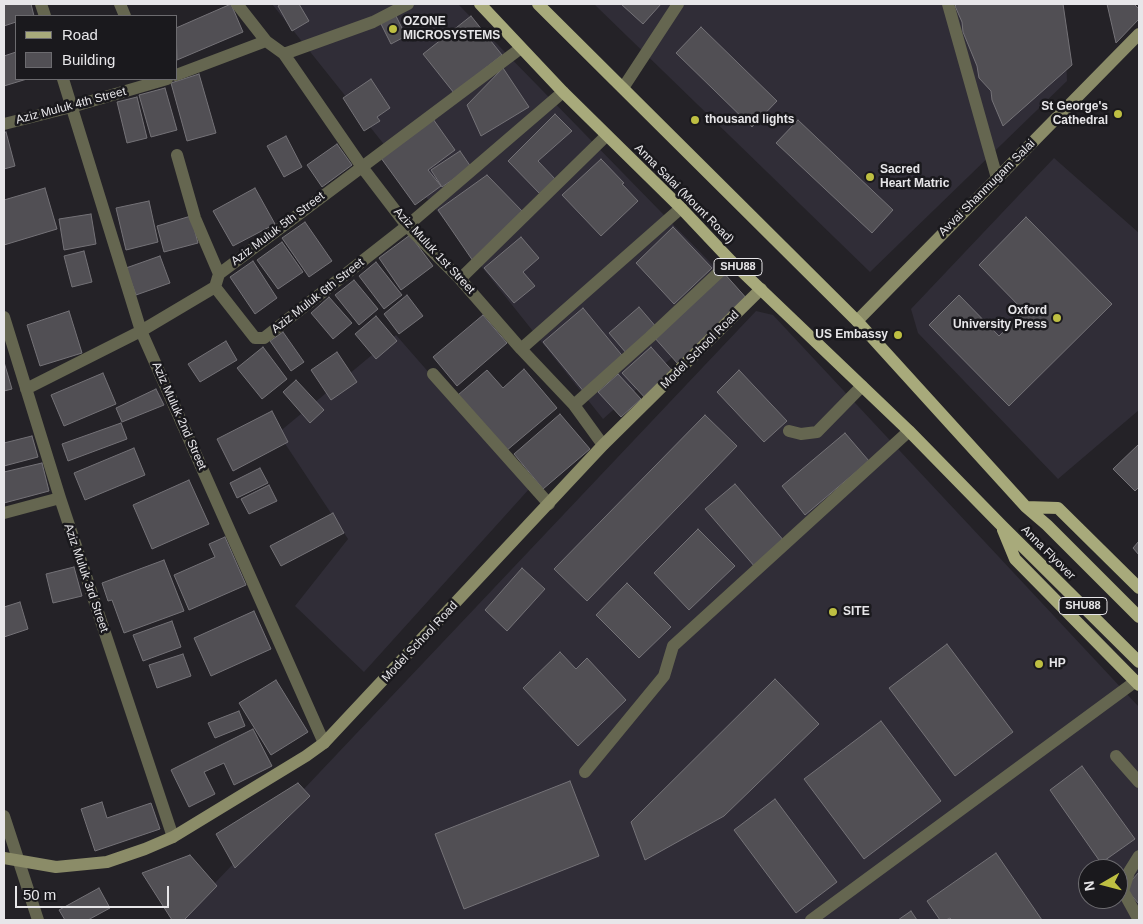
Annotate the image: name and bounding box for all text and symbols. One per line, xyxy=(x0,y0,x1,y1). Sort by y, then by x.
legend xyxy=(15,15,178,80)
place label: OZONE MICROSYSTEMS xyxy=(403,15,500,43)
marker: OZONE MICROSYSTEMS xyxy=(387,23,399,35)
text: Road xyxy=(62,26,98,43)
text: Building xyxy=(62,51,115,68)
street label: Aziz Muluk 4th Street xyxy=(14,84,128,128)
place label: St George's Cathedral xyxy=(1041,100,1108,128)
marker: St George's Cathedral xyxy=(1112,108,1124,120)
place label: thousand lights xyxy=(705,113,794,127)
marker: thousand lights xyxy=(689,114,701,126)
street label: Avvai Shanmugam Salai xyxy=(936,137,1038,239)
street label: Anna Salai (Mount Road) xyxy=(631,141,737,247)
place label: Sacred Heart Matric xyxy=(880,163,949,191)
marker: Sacred Heart Matric xyxy=(864,171,876,183)
street label: Aziz Muluk 5th Street xyxy=(228,189,328,269)
street label: Aziz Muluk 1st Street xyxy=(390,205,478,297)
street label: Aziz Muluk 6th Street xyxy=(269,255,367,337)
road number: SHU88 xyxy=(714,258,762,276)
place label: Oxford University Press xyxy=(953,304,1047,332)
street label: Model School Road xyxy=(658,308,742,392)
marker: Oxford University Press xyxy=(1051,312,1063,324)
place label: US Embassy xyxy=(815,328,888,342)
marker: US Embassy xyxy=(892,329,904,341)
street label: Aziz Muluk 2nd Street xyxy=(149,360,209,472)
street label: Aziz Muluk 3rd Street xyxy=(61,522,111,634)
street label: Anna Flyover xyxy=(1018,523,1078,583)
road number: SHU88 xyxy=(1059,598,1107,614)
street label: Model School Road xyxy=(379,599,461,685)
place label: SITE xyxy=(843,605,870,619)
marker: SITE xyxy=(827,606,839,618)
place label: HP xyxy=(1049,657,1066,671)
marker: HP xyxy=(1033,658,1045,670)
north arrow xyxy=(1078,859,1128,909)
scale bar xyxy=(18,876,171,908)
text: N xyxy=(1081,880,1098,892)
text: 50 m xyxy=(23,886,56,903)

